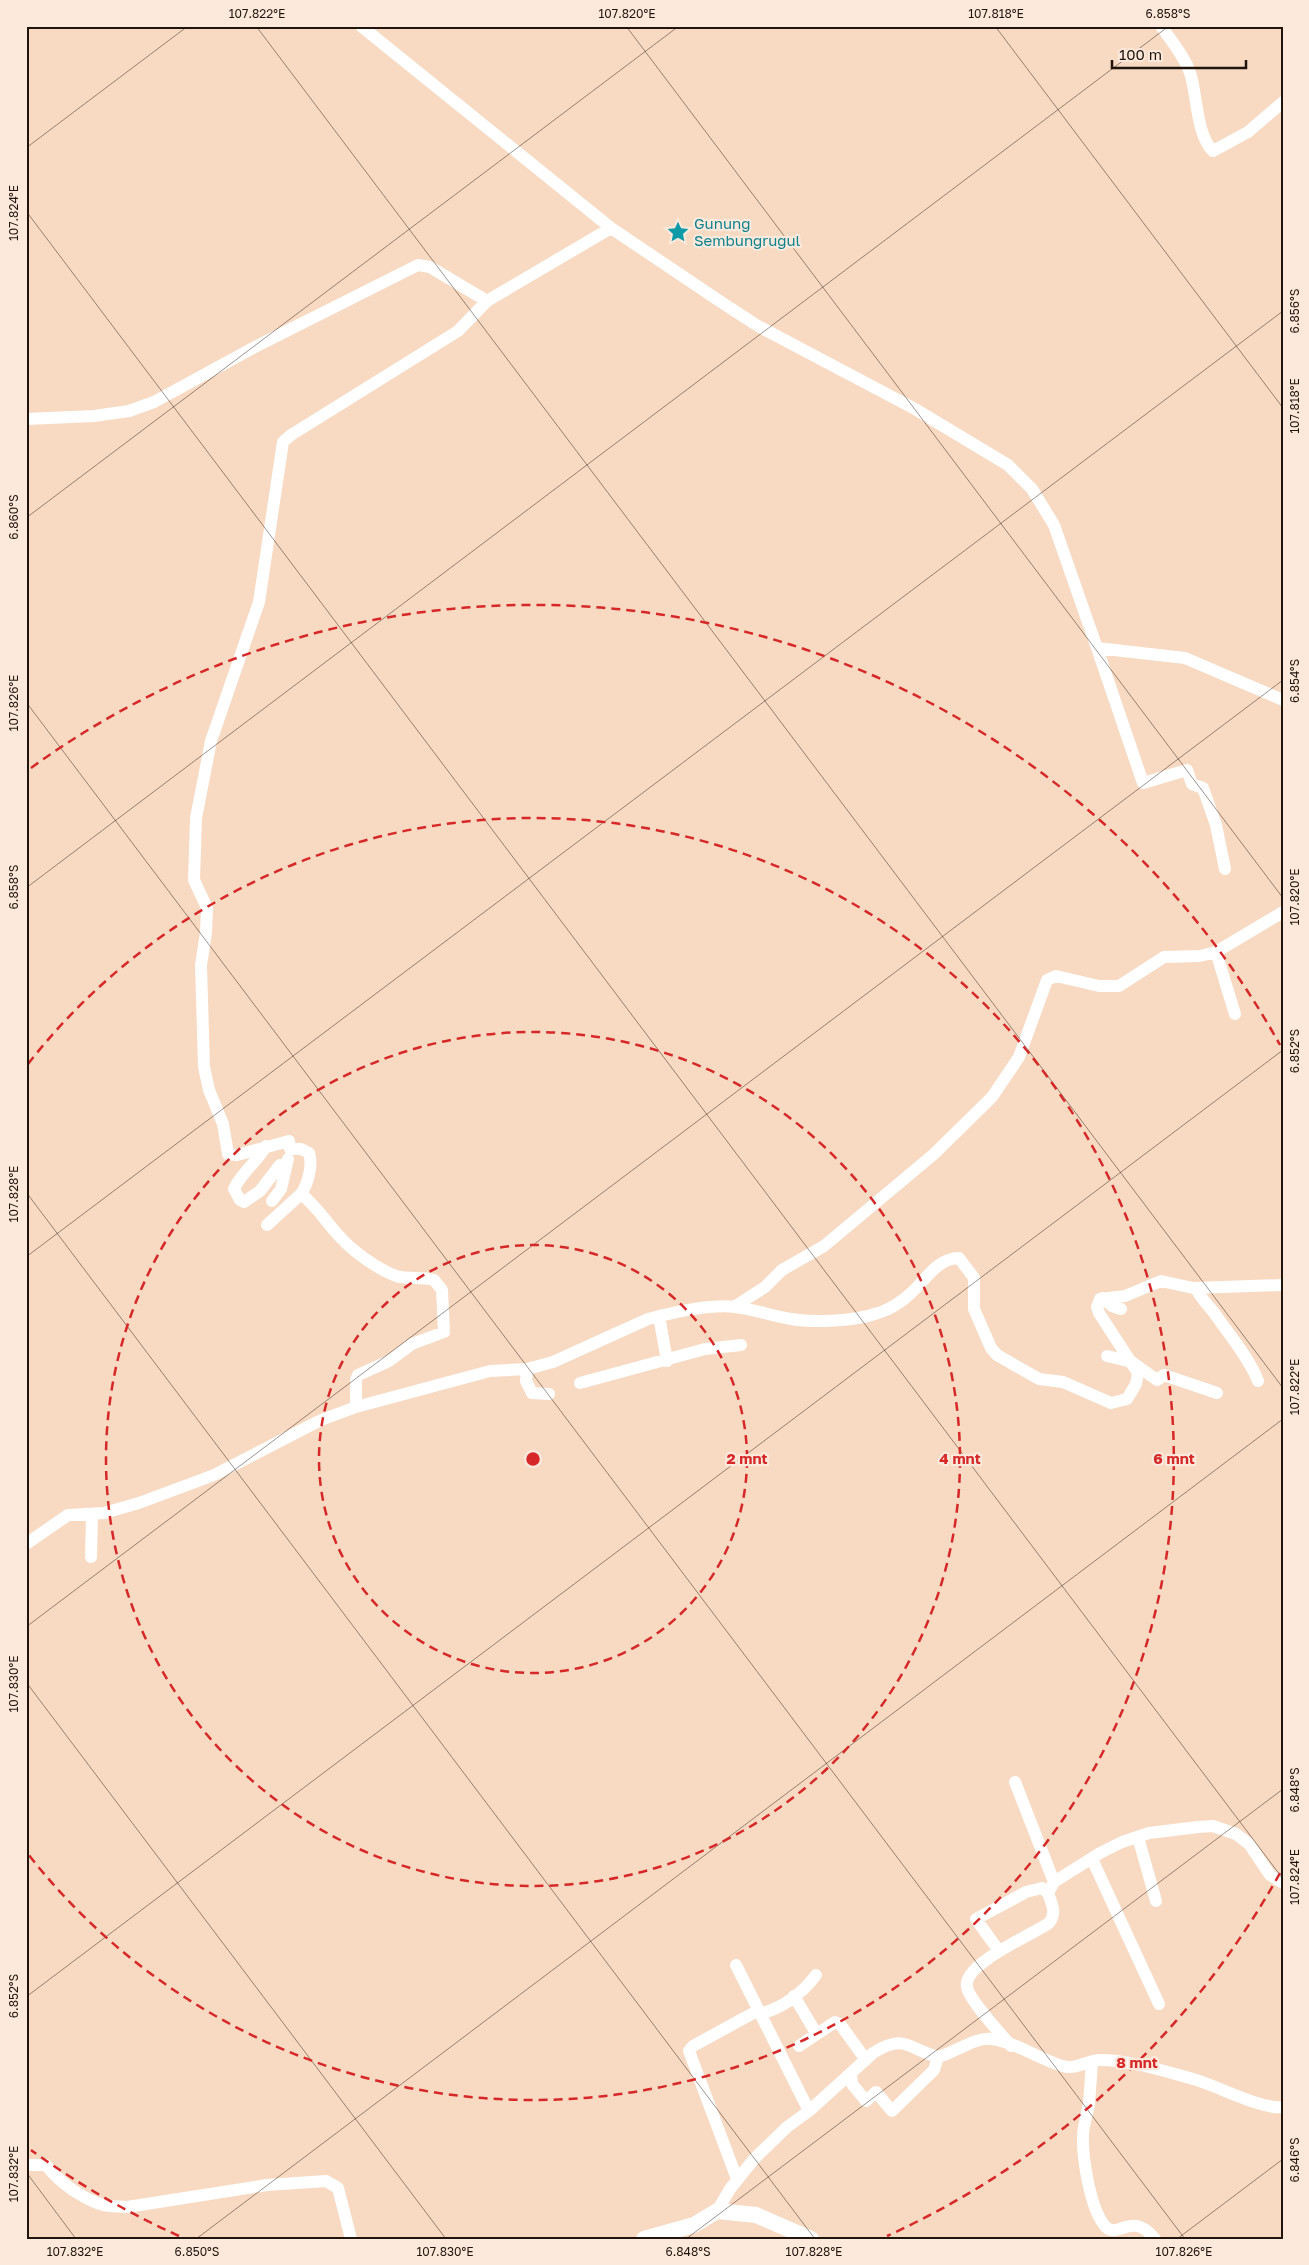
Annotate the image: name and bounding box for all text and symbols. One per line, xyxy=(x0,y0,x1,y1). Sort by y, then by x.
text: 107.822°E xyxy=(229,6,285,21)
text: 107.820°E xyxy=(599,6,655,21)
text: 107.818°E xyxy=(968,6,1024,21)
text: 6.858°S xyxy=(1146,6,1191,21)
scale bar xyxy=(1112,38,1245,70)
text: 100 m xyxy=(1119,45,1162,63)
text: 107.824°E xyxy=(6,185,21,241)
place label: Gunung Sembungrugul xyxy=(694,214,801,249)
place icon: Gunung Sembungrugul xyxy=(665,219,691,245)
text: 6.856°S xyxy=(1287,288,1302,333)
text: 107.818°E xyxy=(1287,378,1302,434)
text: 6.860°S xyxy=(6,494,21,540)
text: 6.854°S xyxy=(1287,659,1302,703)
text: 107.826°E xyxy=(6,675,21,731)
text: 6.858°S xyxy=(6,864,21,909)
text: 107.820°E xyxy=(1287,869,1302,925)
text: 6.852°S xyxy=(1287,1028,1302,1073)
text: 107.828°E xyxy=(6,1166,21,1222)
text: 107.822°E xyxy=(1287,1359,1302,1415)
text: 2 mnt xyxy=(726,1449,768,1467)
text: 4 mnt xyxy=(939,1449,981,1467)
text: 6 mnt xyxy=(1153,1449,1195,1467)
centre of rings xyxy=(524,1450,542,1468)
text: 107.830°E xyxy=(6,1655,21,1713)
text: 6.848°S xyxy=(1287,1767,1302,1813)
text: 107.824°E xyxy=(1287,1849,1302,1905)
text: 6.852°S xyxy=(6,1973,21,2018)
text: 8 mnt xyxy=(1116,2053,1158,2071)
text: 6.846°S xyxy=(1287,2137,1302,2183)
text: 107.832°E xyxy=(6,2146,21,2202)
text: 107.832°E xyxy=(47,2244,103,2259)
text: 6.850°S xyxy=(175,2244,220,2259)
text: 107.830°E xyxy=(416,2244,474,2259)
text: 6.848°S xyxy=(665,2244,711,2259)
text: 107.828°E xyxy=(786,2244,842,2259)
text: 107.826°E xyxy=(1156,2244,1212,2259)

